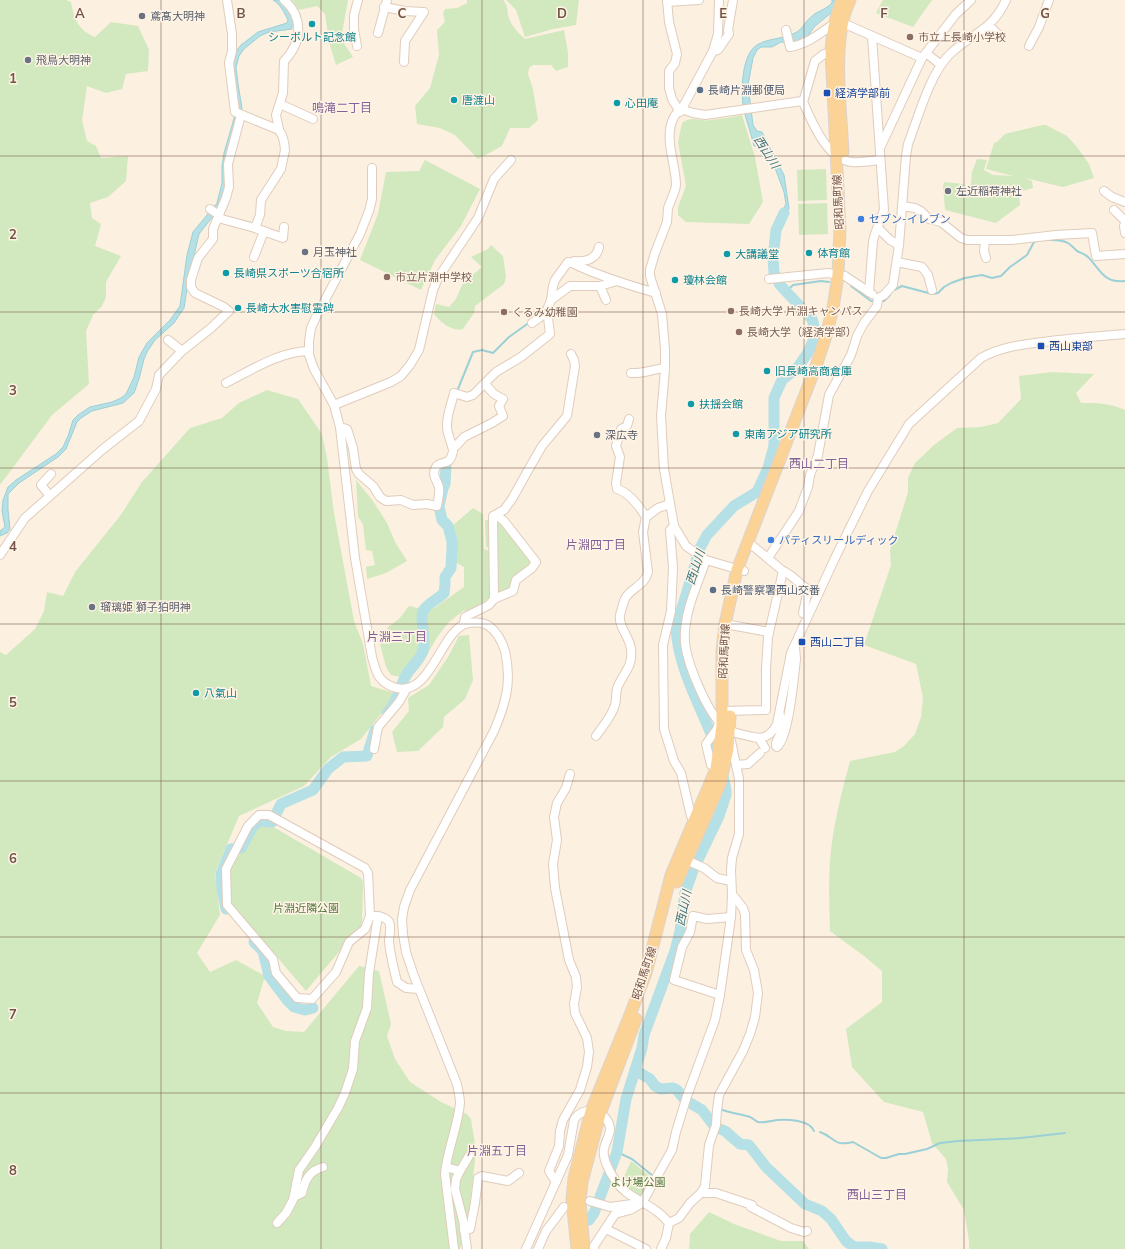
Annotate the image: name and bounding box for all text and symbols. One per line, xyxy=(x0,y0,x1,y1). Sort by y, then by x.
text: A xyxy=(75,5,85,21)
text: B xyxy=(237,5,246,21)
text: C xyxy=(398,5,407,21)
text: D xyxy=(557,5,567,21)
text: E xyxy=(719,5,727,21)
text: F xyxy=(880,5,888,21)
text: G xyxy=(1040,5,1050,21)
place label: 鳶髙大明神 xyxy=(150,9,205,23)
marker: 鳶髙大明神 xyxy=(137,11,147,21)
marker: シーボルト記念館 xyxy=(307,19,317,29)
place label: シーボルト記念館 xyxy=(268,30,356,44)
place label: 市立上長崎小学校 xyxy=(918,30,1006,44)
marker: 市立上長崎小学校 xyxy=(905,32,915,42)
place label: 飛鳥大明神 xyxy=(36,53,91,67)
marker: 飛鳥大明神 xyxy=(23,55,33,65)
text: 1 xyxy=(9,70,17,86)
place label: 長崎片淵郵便局 xyxy=(708,83,785,97)
marker: 長崎片淵郵便局 xyxy=(695,85,705,95)
place label: 経済学部前 xyxy=(835,86,890,100)
marker: 経済学部前 xyxy=(822,88,832,98)
place label: 唐渡山 xyxy=(462,93,495,107)
marker: 唐渡山 xyxy=(449,95,459,105)
place label: 心田庵 xyxy=(625,96,658,110)
marker: 心田庵 xyxy=(612,98,622,108)
district label: 鳴滝二丁目 xyxy=(312,100,372,115)
water label: 西山川 xyxy=(751,133,784,173)
street label: 昭和馬町線 xyxy=(830,174,846,230)
place label: 左近稲荷神社 xyxy=(956,184,1022,198)
marker: 左近稲荷神社 xyxy=(943,186,953,196)
place label: セブン-イレブン xyxy=(869,212,951,226)
marker: セブン-イレブン xyxy=(856,214,866,224)
text: 2 xyxy=(9,226,17,242)
place label: 月玉神社 xyxy=(313,245,357,259)
place label: 体育館 xyxy=(817,246,850,260)
marker: 月玉神社 xyxy=(300,247,310,257)
place label: 大講議堂 xyxy=(735,247,779,261)
marker: 体育館 xyxy=(804,248,814,258)
marker: 大講議堂 xyxy=(722,249,732,259)
place label: 長崎県スポーツ合宿所 xyxy=(234,266,345,280)
marker: 長崎県スポーツ合宿所 xyxy=(221,268,231,278)
place label: 市立片淵中学校 xyxy=(395,270,472,284)
marker: 市立片淵中学校 xyxy=(382,272,392,282)
place label: 瓊林会館 xyxy=(683,273,727,287)
marker: 瓊林会館 xyxy=(670,275,680,285)
place label: 長崎大水害慰霊碑 xyxy=(246,301,334,315)
marker: 長崎大水害慰霊碑 xyxy=(233,303,243,313)
place label: 長崎大学 片淵キャンパス xyxy=(739,304,863,318)
place label: くるみ幼稚園 xyxy=(512,305,578,319)
marker: 長崎大学 片淵キャンパス xyxy=(726,306,736,316)
marker: くるみ幼稚園 xyxy=(499,307,509,317)
place label: 長崎大学（経済学部） xyxy=(747,325,857,339)
marker: 長崎大学（経済学部） xyxy=(734,327,744,337)
place label: 西山東部 xyxy=(1049,339,1093,353)
marker: 西山東部 xyxy=(1036,341,1046,351)
place label: 旧長崎高商倉庫 xyxy=(775,364,852,378)
marker: 旧長崎高商倉庫 xyxy=(762,366,772,376)
text: 3 xyxy=(9,382,17,398)
place label: 扶揺会館 xyxy=(699,397,743,411)
marker: 扶揺会館 xyxy=(686,399,696,409)
place label: 東南アジア研究所 xyxy=(744,427,833,441)
place label: 深広寺 xyxy=(605,428,638,442)
marker: 東南アジア研究所 xyxy=(731,429,741,439)
marker: 深広寺 xyxy=(592,430,602,440)
district label: 西山二丁目 xyxy=(789,456,849,471)
place label: パティスリールディック xyxy=(779,533,899,547)
marker: パティスリールディック xyxy=(766,535,776,545)
district label: 片淵四丁目 xyxy=(566,537,626,552)
text: 4 xyxy=(9,538,17,554)
water label: 西山川 xyxy=(682,546,708,586)
place label: 長崎警察署西山交番 xyxy=(721,583,820,597)
marker: 長崎警察署西山交番 xyxy=(708,585,718,595)
place label: 瑠璃姫 獅子狛明神 xyxy=(100,600,191,614)
marker: 瑠璃姫 獅子狛明神 xyxy=(87,602,97,612)
street label: 昭和馬町線 xyxy=(716,623,732,679)
district label: 片淵三丁目 xyxy=(367,629,427,644)
place label: 西山二丁目 xyxy=(810,635,865,649)
marker: 西山二丁目 xyxy=(797,637,807,647)
place label: 八氣山 xyxy=(204,686,237,700)
marker: 八氣山 xyxy=(191,688,201,698)
text: 5 xyxy=(9,694,17,710)
text: 6 xyxy=(9,850,17,866)
water label: 西山川 xyxy=(672,887,694,927)
park label: 片淵近隣公園 xyxy=(273,901,339,915)
street label: 昭和馬町線 xyxy=(629,945,659,1001)
text: 7 xyxy=(9,1006,17,1022)
district label: 片淵五丁目 xyxy=(467,1143,527,1158)
text: 8 xyxy=(9,1162,17,1178)
park label: よけ場公園 xyxy=(611,1175,666,1189)
district label: 西山三丁目 xyxy=(847,1187,907,1202)

